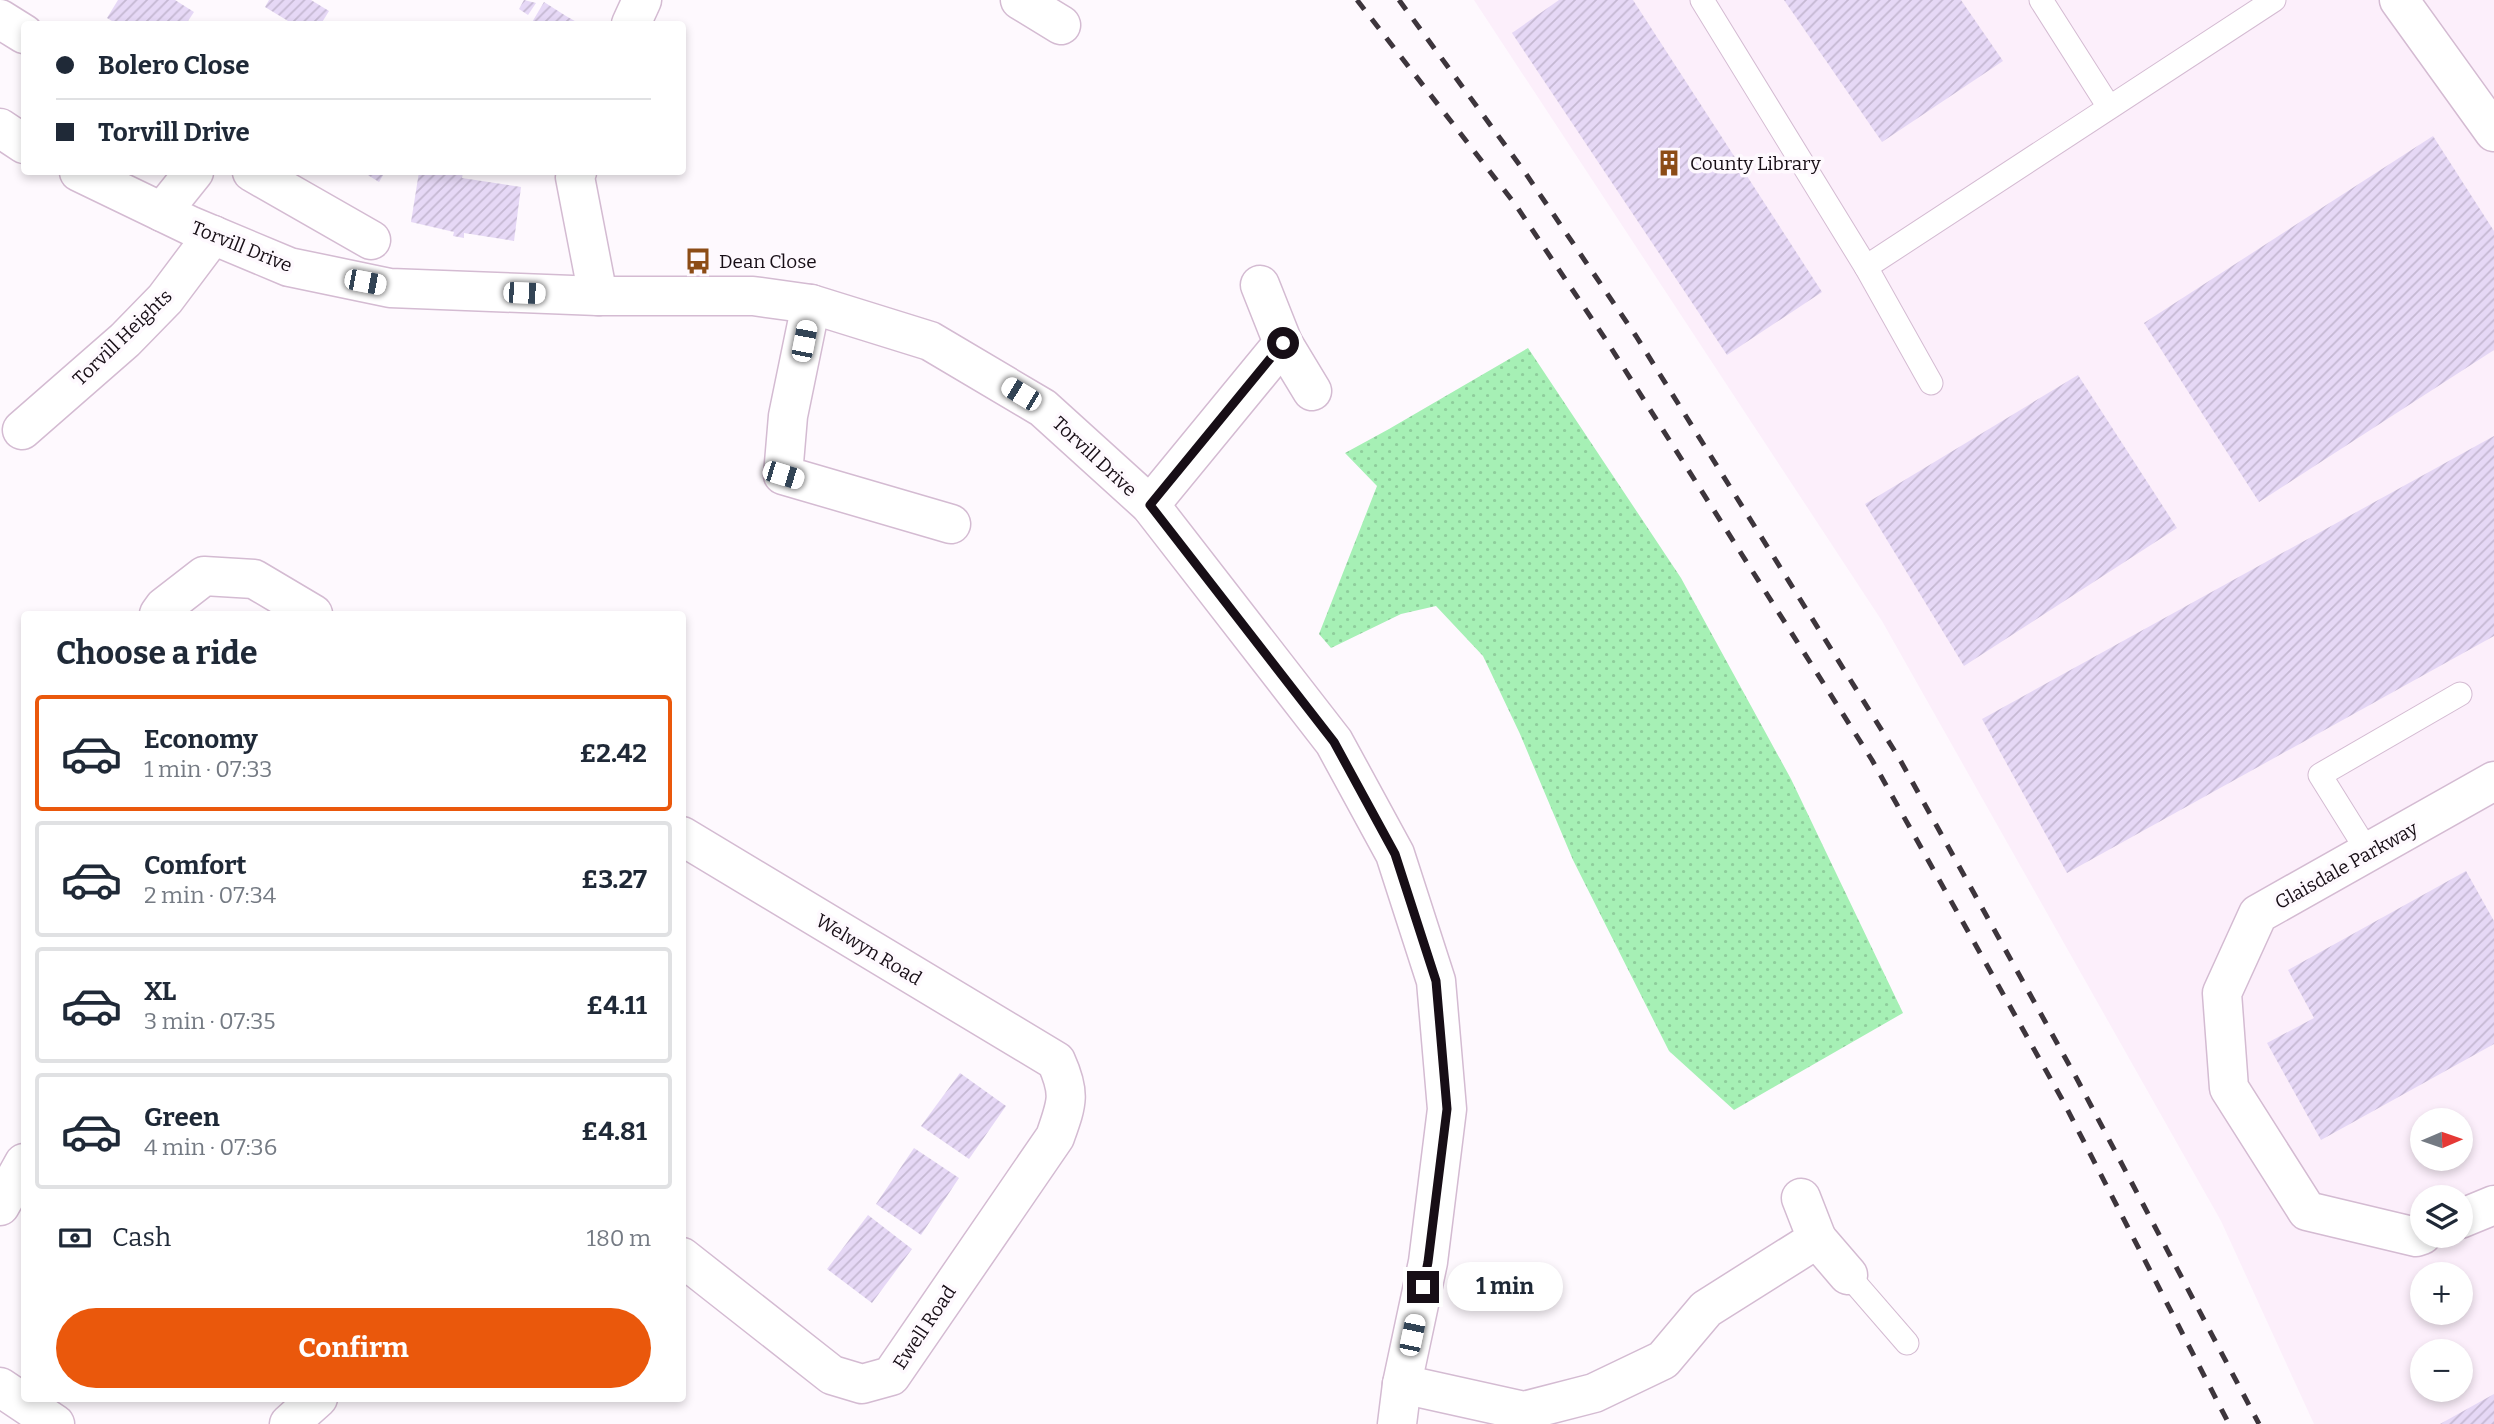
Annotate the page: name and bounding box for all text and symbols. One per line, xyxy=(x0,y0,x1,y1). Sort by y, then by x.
text: Bolero Close xyxy=(98,50,250,81)
text: Torvill Drive xyxy=(98,117,250,148)
building icon: County Library xyxy=(1654,148,1684,178)
place label: County Library xyxy=(1690,152,1822,175)
street label: Torvill Drive xyxy=(188,216,296,277)
bus stop icon: Dean Close xyxy=(683,246,713,276)
place label: Dean Close xyxy=(719,250,817,273)
car xyxy=(343,268,388,296)
car xyxy=(503,282,546,304)
street label: Torvill Heights xyxy=(68,284,177,390)
car xyxy=(790,318,819,364)
route start xyxy=(1267,327,1299,359)
car xyxy=(998,374,1045,414)
street label: Torvill Drive xyxy=(1048,412,1142,501)
car xyxy=(760,459,807,491)
text: Choose a ride xyxy=(56,634,257,672)
icon: car xyxy=(60,722,123,785)
text: Economy xyxy=(144,724,258,755)
text: £2.42 xyxy=(580,738,647,769)
text: 1 min · 07:33 xyxy=(144,755,272,783)
street label: Glaisdale Parkway xyxy=(2271,816,2422,914)
icon: car xyxy=(60,848,123,911)
text: Comfort xyxy=(144,850,247,881)
text: £3.27 xyxy=(581,864,647,895)
text: 2 min · 07:34 xyxy=(144,881,276,909)
street label: Welwyn Road xyxy=(812,909,926,990)
icon: car xyxy=(60,974,123,1037)
text: XL xyxy=(144,976,176,1007)
text: £4.11 xyxy=(586,990,647,1021)
text: 3 min · 07:35 xyxy=(144,1007,276,1035)
icon: car xyxy=(60,1100,123,1163)
text: Green xyxy=(144,1102,220,1133)
north arrow xyxy=(2410,1108,2473,1171)
map controls xyxy=(2410,1108,2473,1402)
text: £4.81 xyxy=(581,1116,647,1147)
text: 4 min · 07:36 xyxy=(144,1133,277,1161)
button: layers xyxy=(2410,1185,2473,1248)
icon: cash xyxy=(56,1219,94,1257)
text: Cash xyxy=(112,1222,171,1253)
text: 180 m xyxy=(587,1224,651,1252)
callout: 1 min xyxy=(1448,1262,1563,1312)
button: + xyxy=(2410,1262,2473,1325)
route end xyxy=(1407,1271,1439,1303)
text: 1 min xyxy=(1476,1272,1534,1300)
street label: Ewell Road xyxy=(888,1281,961,1373)
button: Confirm xyxy=(56,1308,651,1388)
car xyxy=(1398,1312,1427,1358)
button: − xyxy=(2410,1339,2473,1402)

